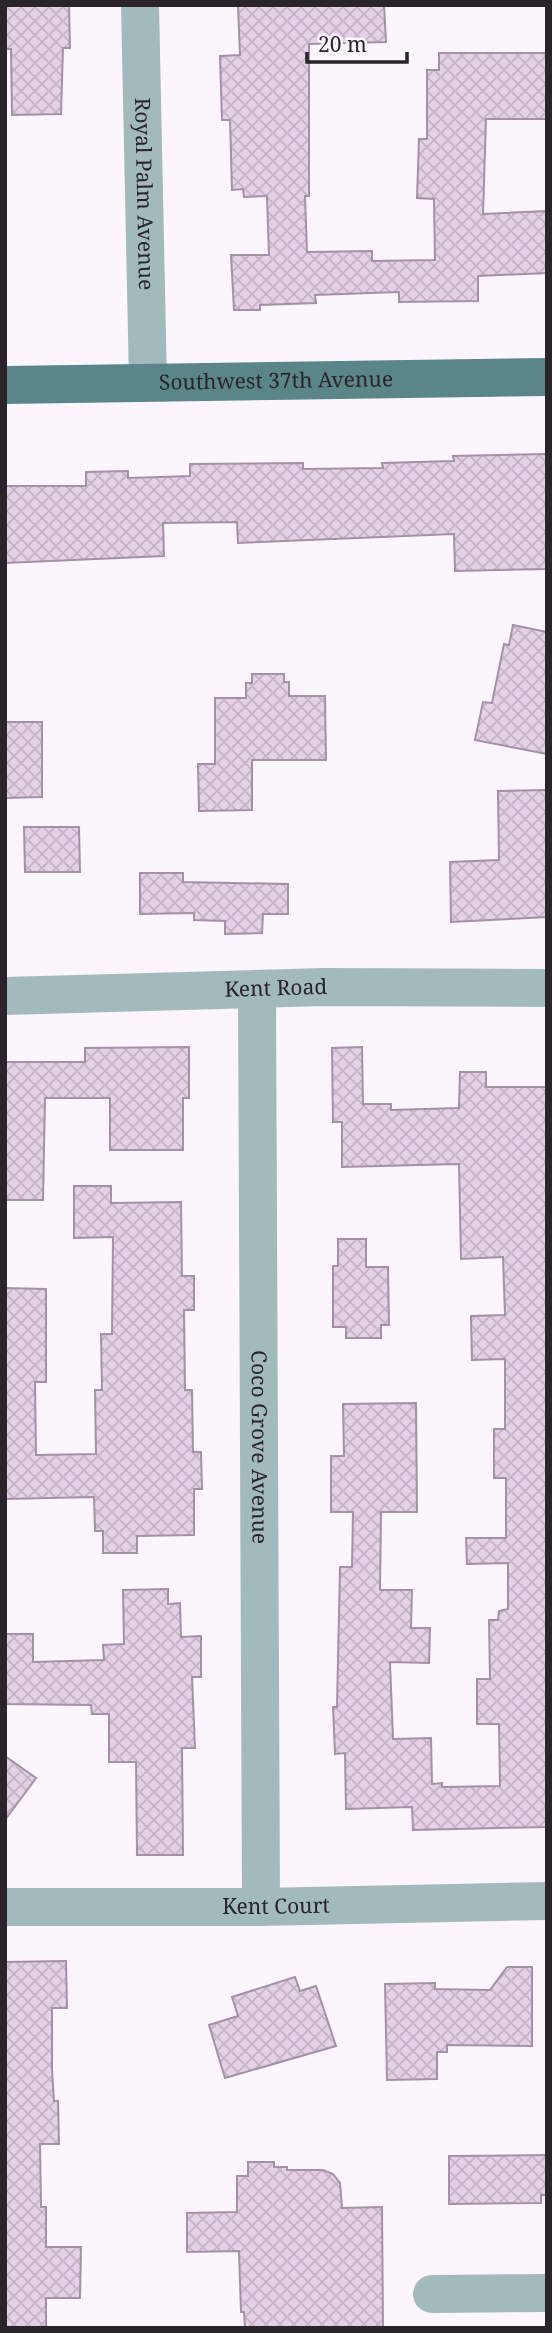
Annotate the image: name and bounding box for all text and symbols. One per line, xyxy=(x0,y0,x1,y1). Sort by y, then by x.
scale bar xyxy=(307,21,407,65)
text: 20 m xyxy=(318,30,367,58)
street label: Royal Palm Avenue xyxy=(129,97,161,291)
street label: Southwest 37th Avenue xyxy=(159,364,393,396)
street label: Kent Road xyxy=(224,972,328,1003)
street label: Coco Grove Avenue xyxy=(246,1350,274,1544)
street label: Kent Court xyxy=(222,1891,330,1920)

